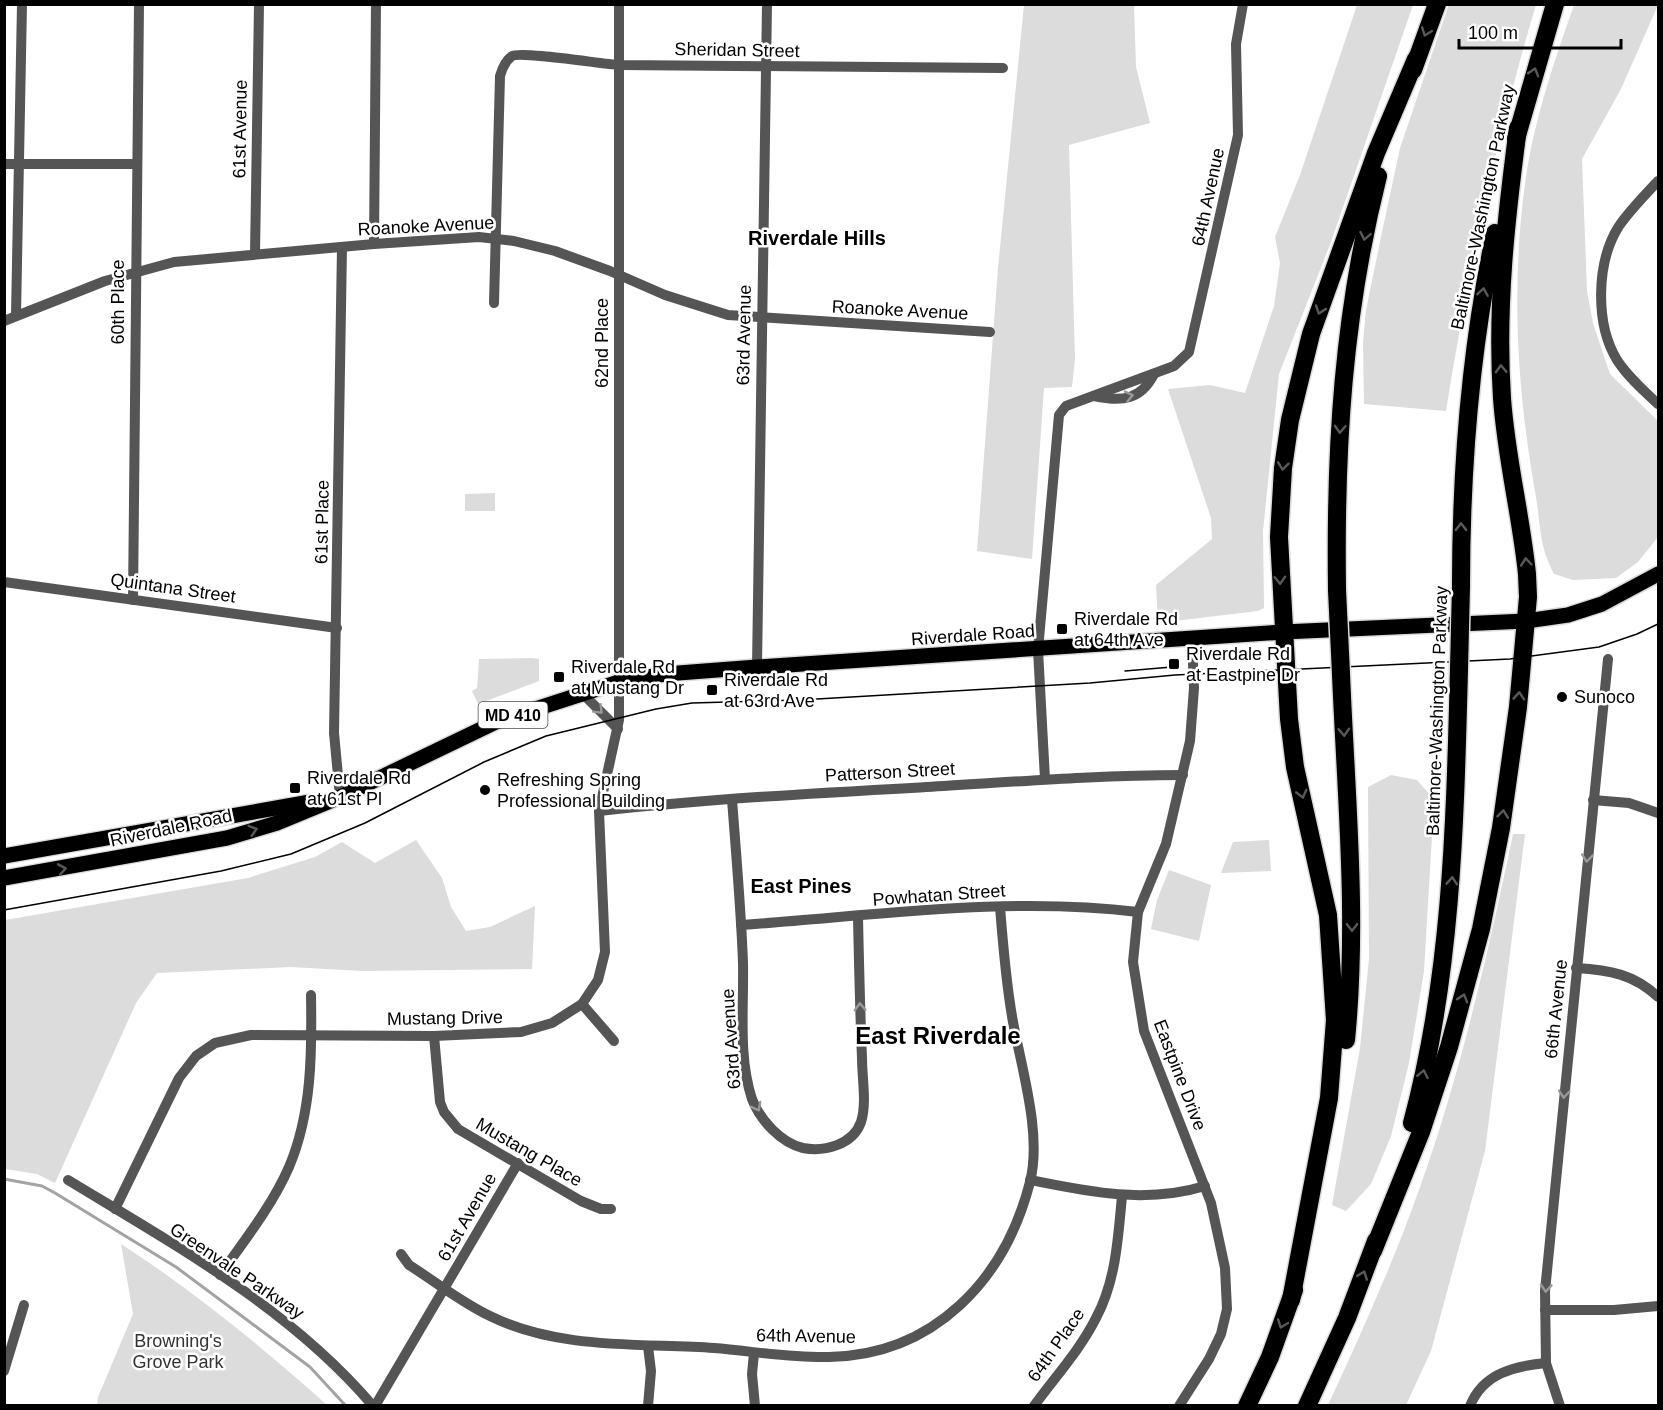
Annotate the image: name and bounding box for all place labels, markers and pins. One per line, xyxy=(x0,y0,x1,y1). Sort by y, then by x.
place label: Riverdale Rd at 64th Ave xyxy=(1074,609,1178,650)
marker: Riverdale Rd at 64th Ave xyxy=(1055,622,1069,636)
place label: Riverdale Rd at Eastpine Dr xyxy=(1186,644,1300,685)
place label: Riverdale Rd at Mustang Dr xyxy=(571,657,684,698)
marker: Riverdale Rd at Eastpine Dr xyxy=(1167,657,1181,671)
marker: Riverdale Rd at Mustang Dr xyxy=(552,670,566,684)
place label: Riverdale Rd at 63rd Ave xyxy=(724,670,828,711)
marker: Riverdale Rd at 63rd Ave xyxy=(705,683,719,697)
place label: Sunoco xyxy=(1574,687,1635,707)
marker: Sunoco xyxy=(1555,690,1569,704)
place label: Riverdale Rd at 61st Pl xyxy=(307,768,411,809)
place label: Refreshing Spring Professional Building xyxy=(497,770,665,811)
marker: Riverdale Rd at 61st Pl xyxy=(288,781,302,795)
marker: Refreshing Spring Professional Building xyxy=(478,783,492,797)

